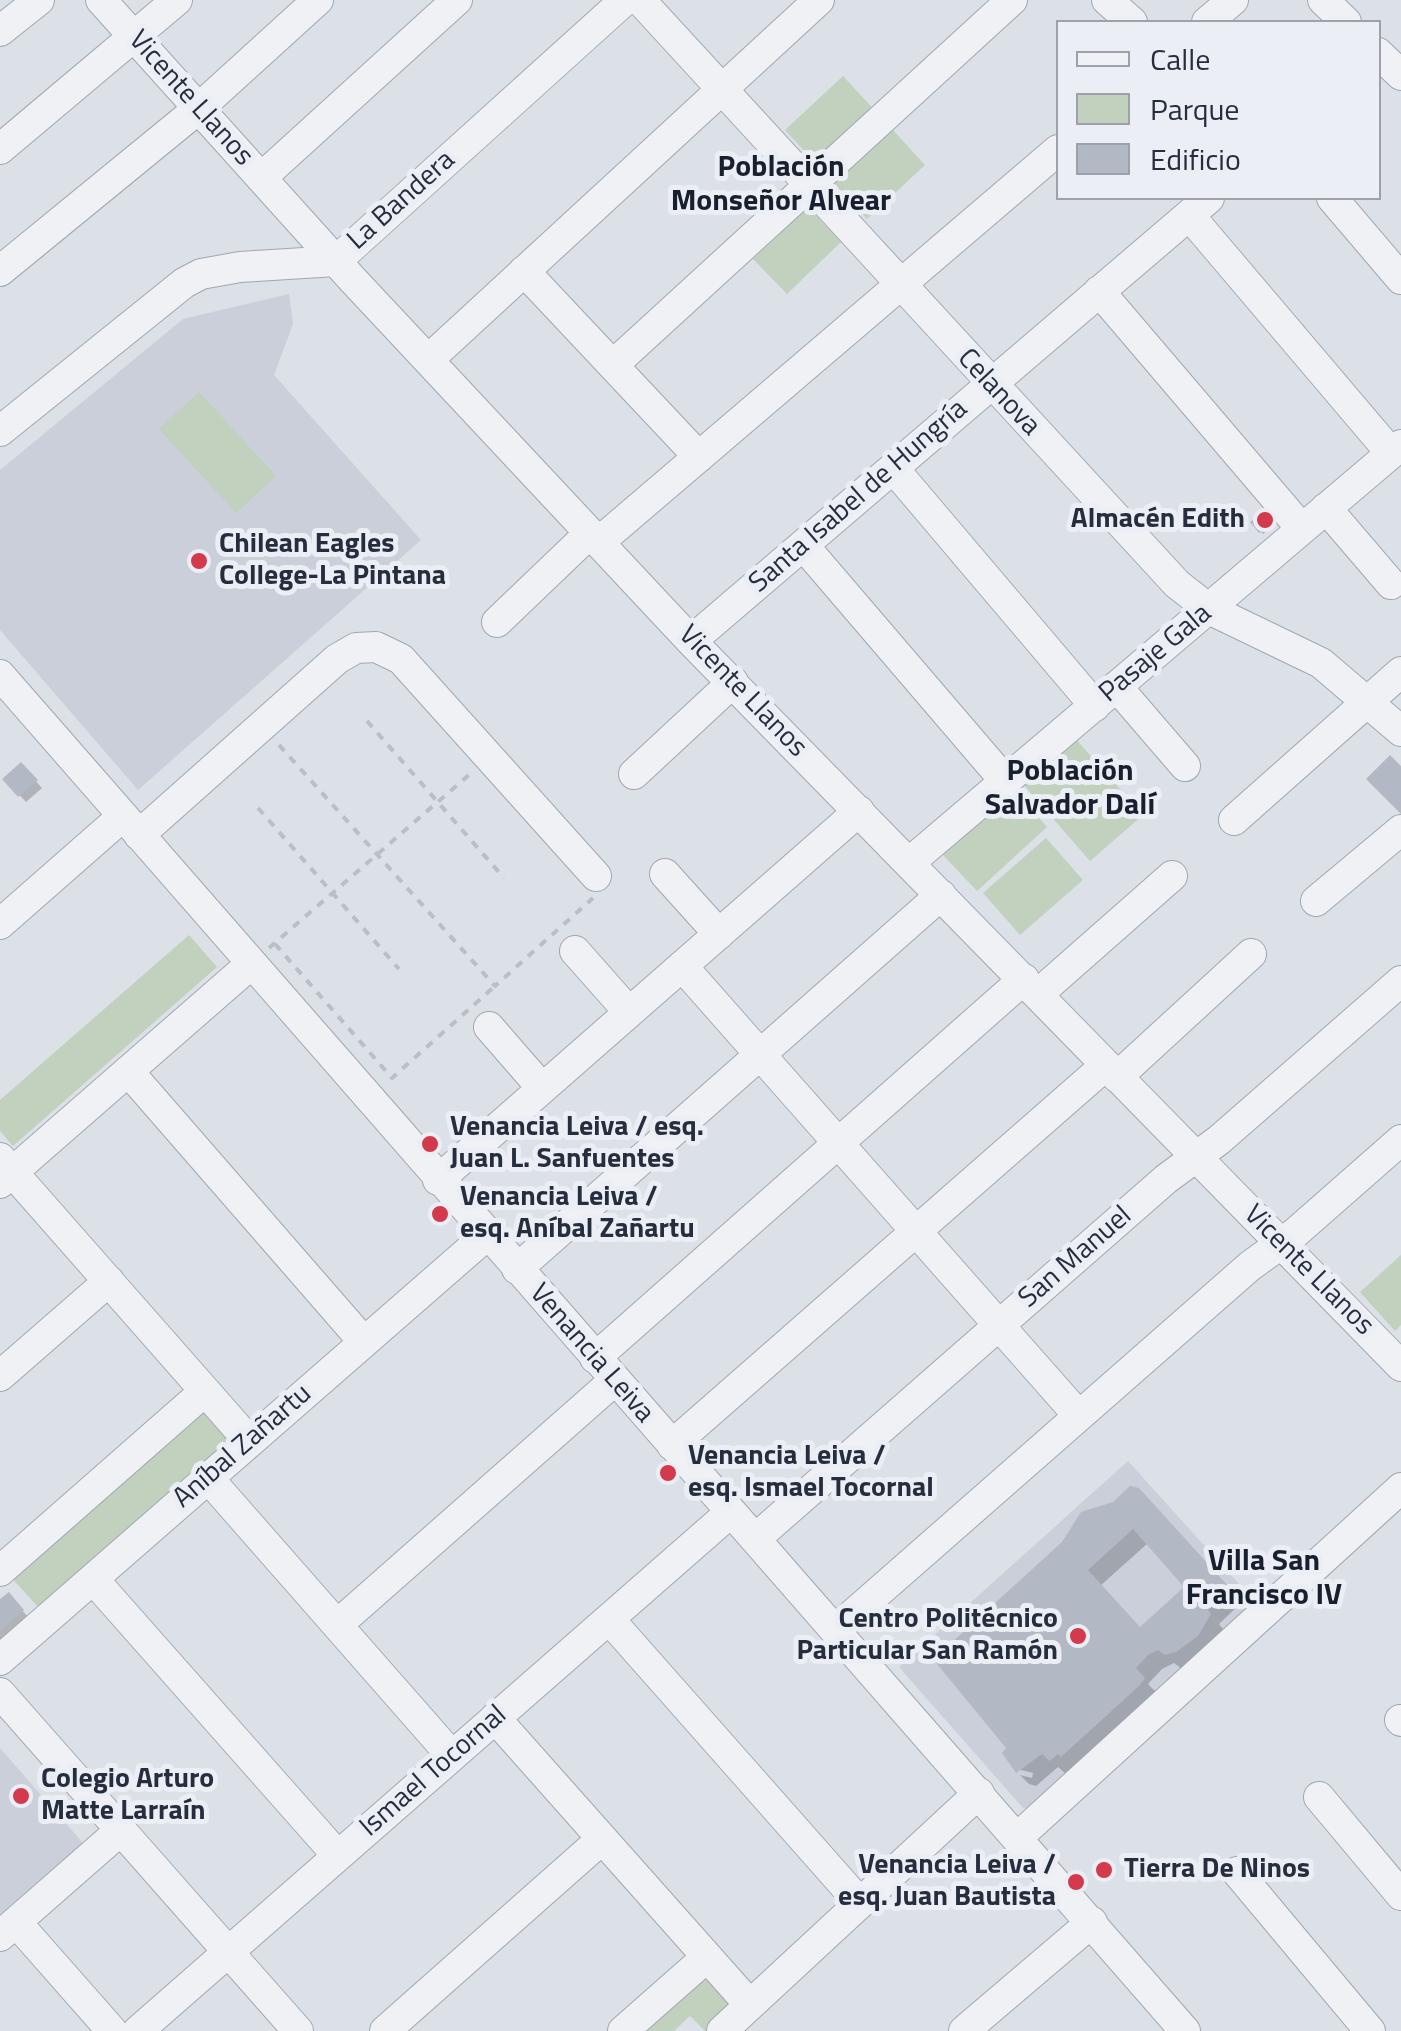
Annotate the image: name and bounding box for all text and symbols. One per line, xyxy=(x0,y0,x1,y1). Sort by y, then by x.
legend xyxy=(1056,20,1381,200)
street label: Vicente Llanos xyxy=(120,24,260,174)
text: Calle xyxy=(1150,36,1210,82)
text: Parque xyxy=(1150,86,1240,132)
text: Edificio xyxy=(1150,136,1241,182)
street label: La Bandera xyxy=(341,144,463,258)
district label: Población Monseñor Alvear xyxy=(671,151,891,222)
street label: Celanova xyxy=(949,343,1047,443)
street label: Santa Isabel de Hungría xyxy=(743,393,975,601)
place label: Almacén Edith xyxy=(1071,503,1245,537)
marker: Almacén Edith xyxy=(1254,509,1276,531)
place label: Chilean Eagles College-La Pintana xyxy=(219,528,446,594)
marker: Chilean Eagles College-La Pintana xyxy=(188,550,210,572)
street label: Pasaje Gala xyxy=(1093,598,1219,710)
street label: Vicente Llanos xyxy=(671,619,813,765)
district label: Población Salvador Dalí xyxy=(985,755,1155,826)
place label: Venancia Leiva / esq. Juan L. Sanfuentes xyxy=(450,1111,704,1177)
marker: Venancia Leiva / esq. Juan L. Sanfuentes xyxy=(419,1133,441,1155)
place label: Venancia Leiva / esq. Aníbal Zañartu xyxy=(460,1181,695,1247)
street label: Vicente Llanos xyxy=(1236,1199,1380,1343)
street label: San Manuel xyxy=(1013,1200,1139,1316)
marker: Venancia Leiva / esq. Aníbal Zañartu xyxy=(429,1203,451,1225)
street label: Venancia Leiva xyxy=(522,1278,660,1430)
street label: Aníbal Zañartu xyxy=(167,1378,319,1516)
place label: Venancia Leiva / esq. Ismael Tocornal xyxy=(688,1440,934,1506)
marker: Venancia Leiva / esq. Ismael Tocornal xyxy=(657,1462,679,1484)
district label: Villa San Francisco IV xyxy=(1186,1545,1342,1616)
place label: Centro Politécnico Particular San Ramón xyxy=(797,1603,1058,1669)
marker: Centro Politécnico Particular San Ramón xyxy=(1067,1625,1089,1647)
street label: Ismael Tocornal xyxy=(354,1699,514,1845)
place label: Colegio Arturo Matte Larraín xyxy=(41,1763,214,1829)
marker: Colegio Arturo Matte Larraín xyxy=(10,1785,32,1807)
place label: Venancia Leiva / esq. Juan Bautista xyxy=(838,1849,1056,1915)
place label: Tierra De Ninos xyxy=(1124,1853,1310,1887)
marker: Tierra De Ninos xyxy=(1093,1859,1115,1881)
marker: Venancia Leiva / esq. Juan Bautista xyxy=(1065,1871,1087,1893)

